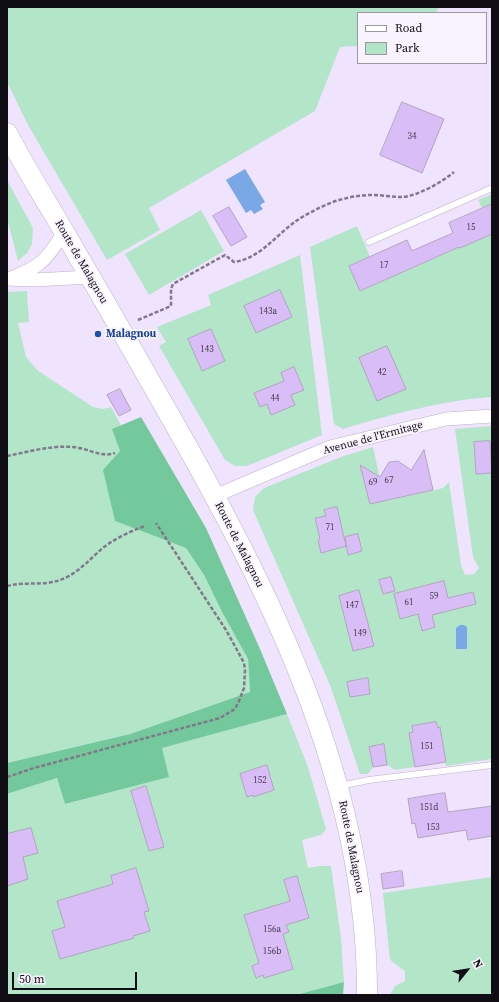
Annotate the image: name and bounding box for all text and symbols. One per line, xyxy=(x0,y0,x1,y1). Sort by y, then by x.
legend xyxy=(357,12,487,64)
text: Road xyxy=(395,20,422,36)
text: Park xyxy=(395,40,420,56)
house number: 34 xyxy=(408,132,416,142)
street label: Route de Malagnou xyxy=(52,218,110,306)
house number: 15 xyxy=(467,223,475,233)
house number: 17 xyxy=(380,261,388,271)
house number: 143a xyxy=(259,307,277,317)
place label: Malagnou xyxy=(106,327,156,341)
marker: Malagnou xyxy=(93,329,103,339)
house number: 143 xyxy=(200,345,214,355)
house number: 42 xyxy=(378,368,386,378)
house number: 44 xyxy=(271,394,279,404)
street label: Avenue de l'Ermitage xyxy=(322,418,424,458)
house number: 67 xyxy=(385,476,393,486)
house number: 69 xyxy=(369,478,377,488)
street label: Route de Malagnou xyxy=(212,500,266,590)
house number: 71 xyxy=(326,523,334,533)
house number: 59 xyxy=(430,592,438,602)
house number: 61 xyxy=(405,598,413,608)
house number: 147 xyxy=(345,601,359,611)
house number: 149 xyxy=(353,629,367,639)
house number: 151 xyxy=(420,742,434,752)
house number: 152 xyxy=(253,776,267,786)
street label: Route de Malagnou xyxy=(336,799,366,895)
house number: 151d xyxy=(420,803,438,813)
house number: 153 xyxy=(426,823,440,833)
house number: 156a xyxy=(263,925,281,935)
house number: 156b xyxy=(263,947,281,957)
north arrow xyxy=(447,950,487,990)
text: N xyxy=(469,957,486,971)
scale bar xyxy=(14,964,139,990)
text: 50 m xyxy=(19,971,45,987)

